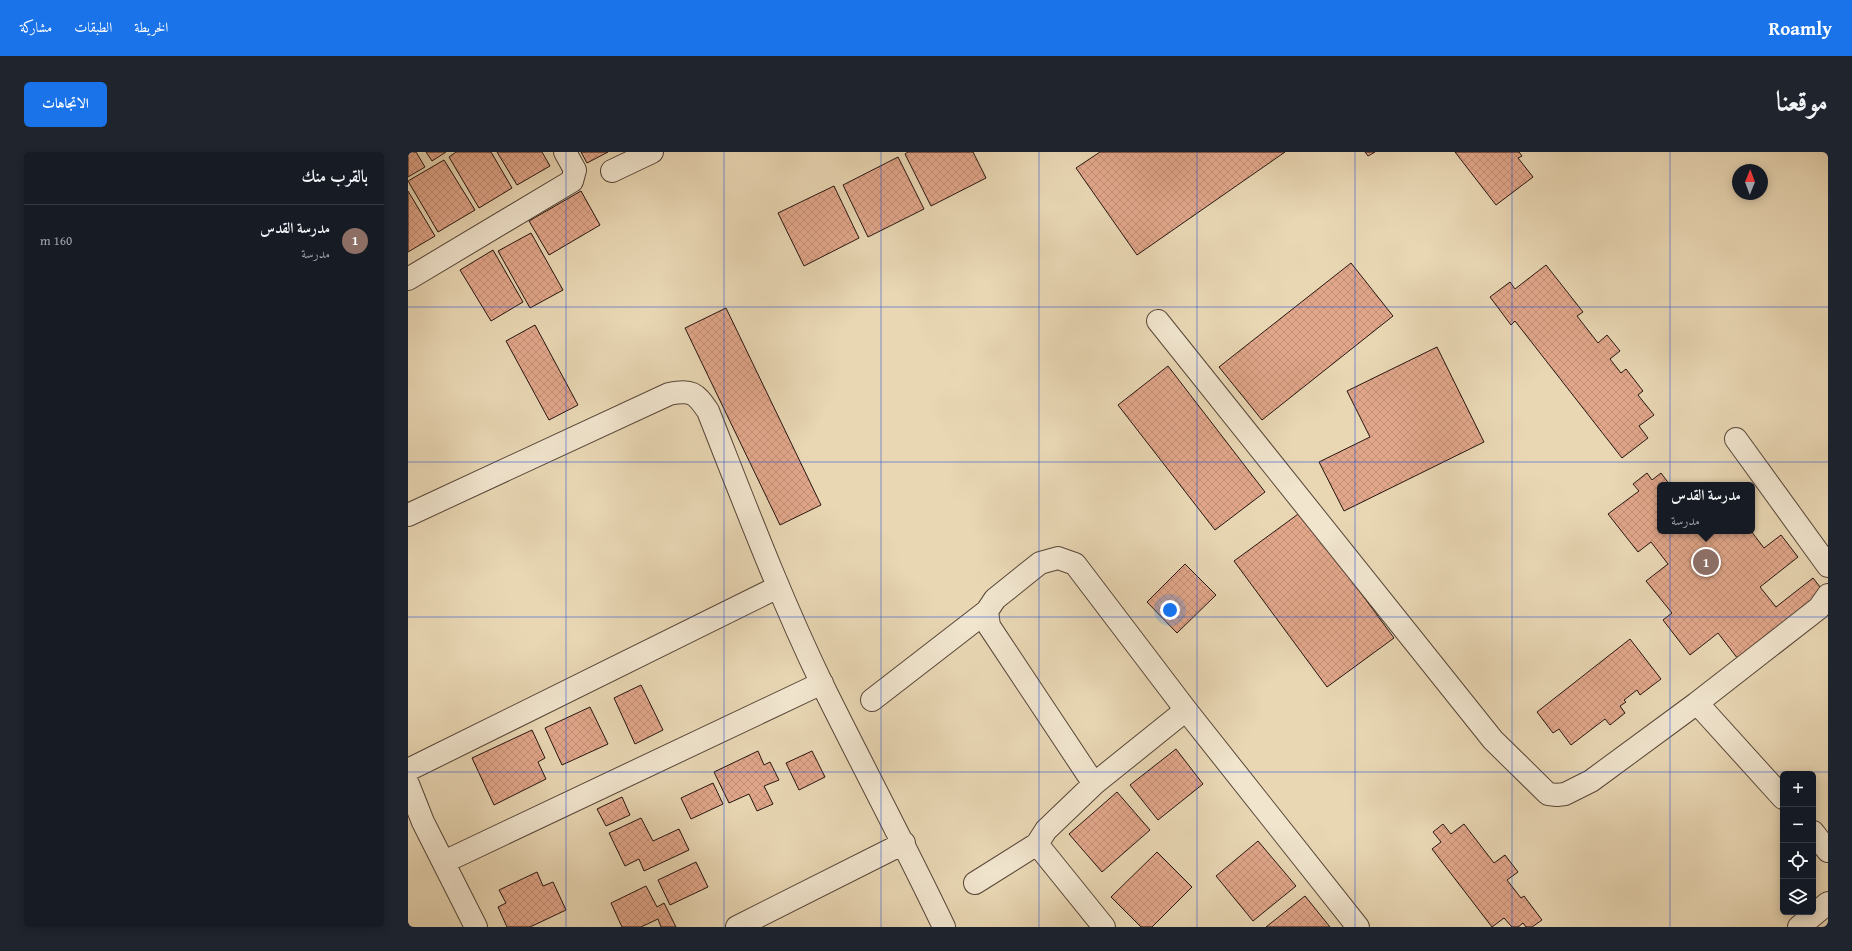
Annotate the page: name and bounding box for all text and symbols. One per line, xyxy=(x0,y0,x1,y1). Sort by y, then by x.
text: Roamly xyxy=(1768,14,1832,42)
text: مشاركة xyxy=(20,17,52,37)
text: الطبقات xyxy=(74,17,112,37)
text: الخريطة xyxy=(134,17,168,37)
text: موقعنا xyxy=(1776,80,1828,121)
button: الاتجاهات xyxy=(24,82,107,127)
text: بالقرب منك xyxy=(301,163,368,188)
north arrow xyxy=(1732,164,1768,200)
text: مدرسة القدس xyxy=(260,217,330,238)
text: 160 m xyxy=(40,231,72,250)
text: 1 xyxy=(352,231,358,250)
text: مدرسة xyxy=(301,244,330,263)
popup xyxy=(1657,482,1755,534)
text: مدرسة القدس xyxy=(1671,484,1741,505)
text: مدرسة xyxy=(1671,511,1700,530)
pin: 1 xyxy=(1693,547,1719,577)
your location xyxy=(1160,600,1180,620)
map controls xyxy=(1780,771,1816,915)
button: + xyxy=(1780,771,1816,807)
button: − xyxy=(1780,807,1816,843)
button: locate xyxy=(1780,843,1816,879)
button: layers xyxy=(1780,879,1816,915)

